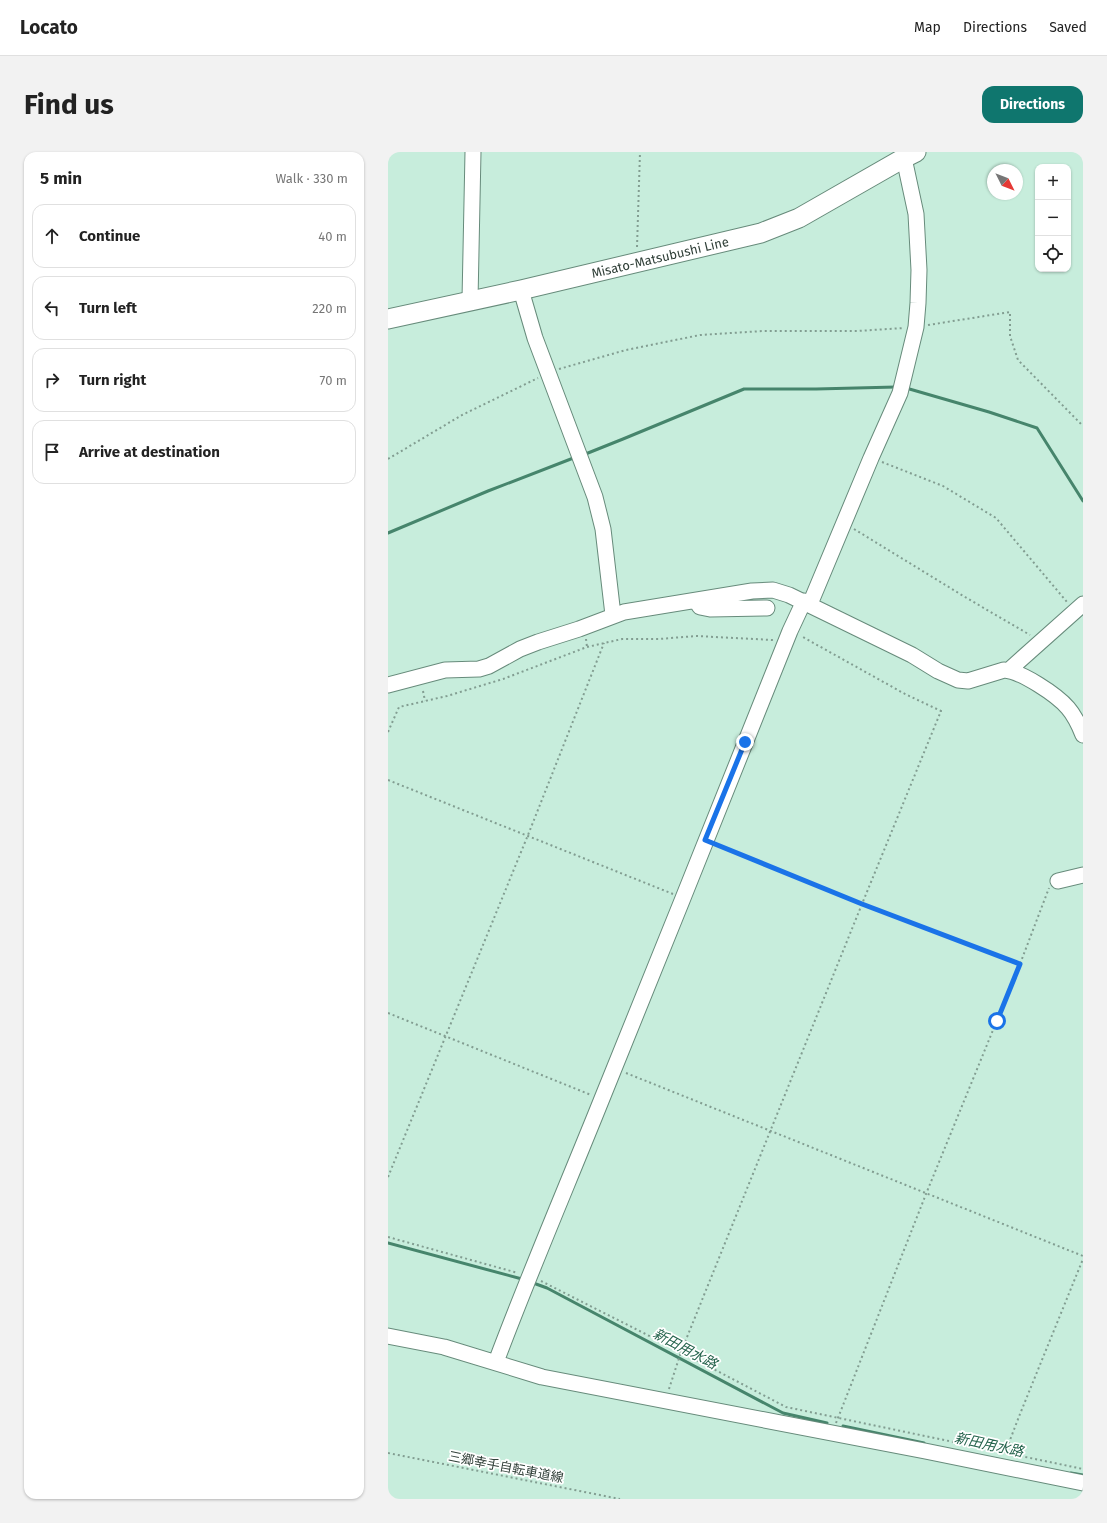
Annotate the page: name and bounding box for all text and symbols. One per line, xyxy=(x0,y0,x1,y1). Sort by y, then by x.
text: Locato xyxy=(20,16,78,39)
text: Map xyxy=(914,19,941,36)
text: Directions xyxy=(963,19,1027,36)
text: Saved xyxy=(1049,19,1087,36)
button: Directions xyxy=(982,86,1083,123)
text: Find us xyxy=(24,88,114,121)
north arrow xyxy=(987,164,1023,200)
map controls xyxy=(1035,164,1071,272)
button: + xyxy=(1035,164,1071,200)
text: 5 min xyxy=(40,168,82,189)
text: Walk · 330 m xyxy=(275,171,348,186)
button: − xyxy=(1035,200,1071,236)
icon: ahead xyxy=(41,225,63,247)
text: Continue xyxy=(79,227,140,245)
text: 40 m xyxy=(318,229,347,244)
street label: Misato-Matsubushi Line xyxy=(590,233,730,281)
button: locate xyxy=(1035,236,1071,272)
icon: left xyxy=(41,297,63,319)
text: Turn left xyxy=(79,299,137,317)
text: 220 m xyxy=(312,301,347,316)
icon: right xyxy=(41,369,63,391)
text: Turn right xyxy=(79,371,146,389)
text: 70 m xyxy=(320,373,347,388)
icon: arrive xyxy=(41,441,63,463)
text: Arrive at destination xyxy=(79,443,220,461)
route end xyxy=(736,733,754,751)
route start xyxy=(988,1012,1006,1030)
water label: 新田用水路 xyxy=(650,1325,721,1373)
water label: 新田用水路 xyxy=(953,1429,1026,1461)
street label: 三郷幸手自転車道線 xyxy=(447,1448,565,1486)

